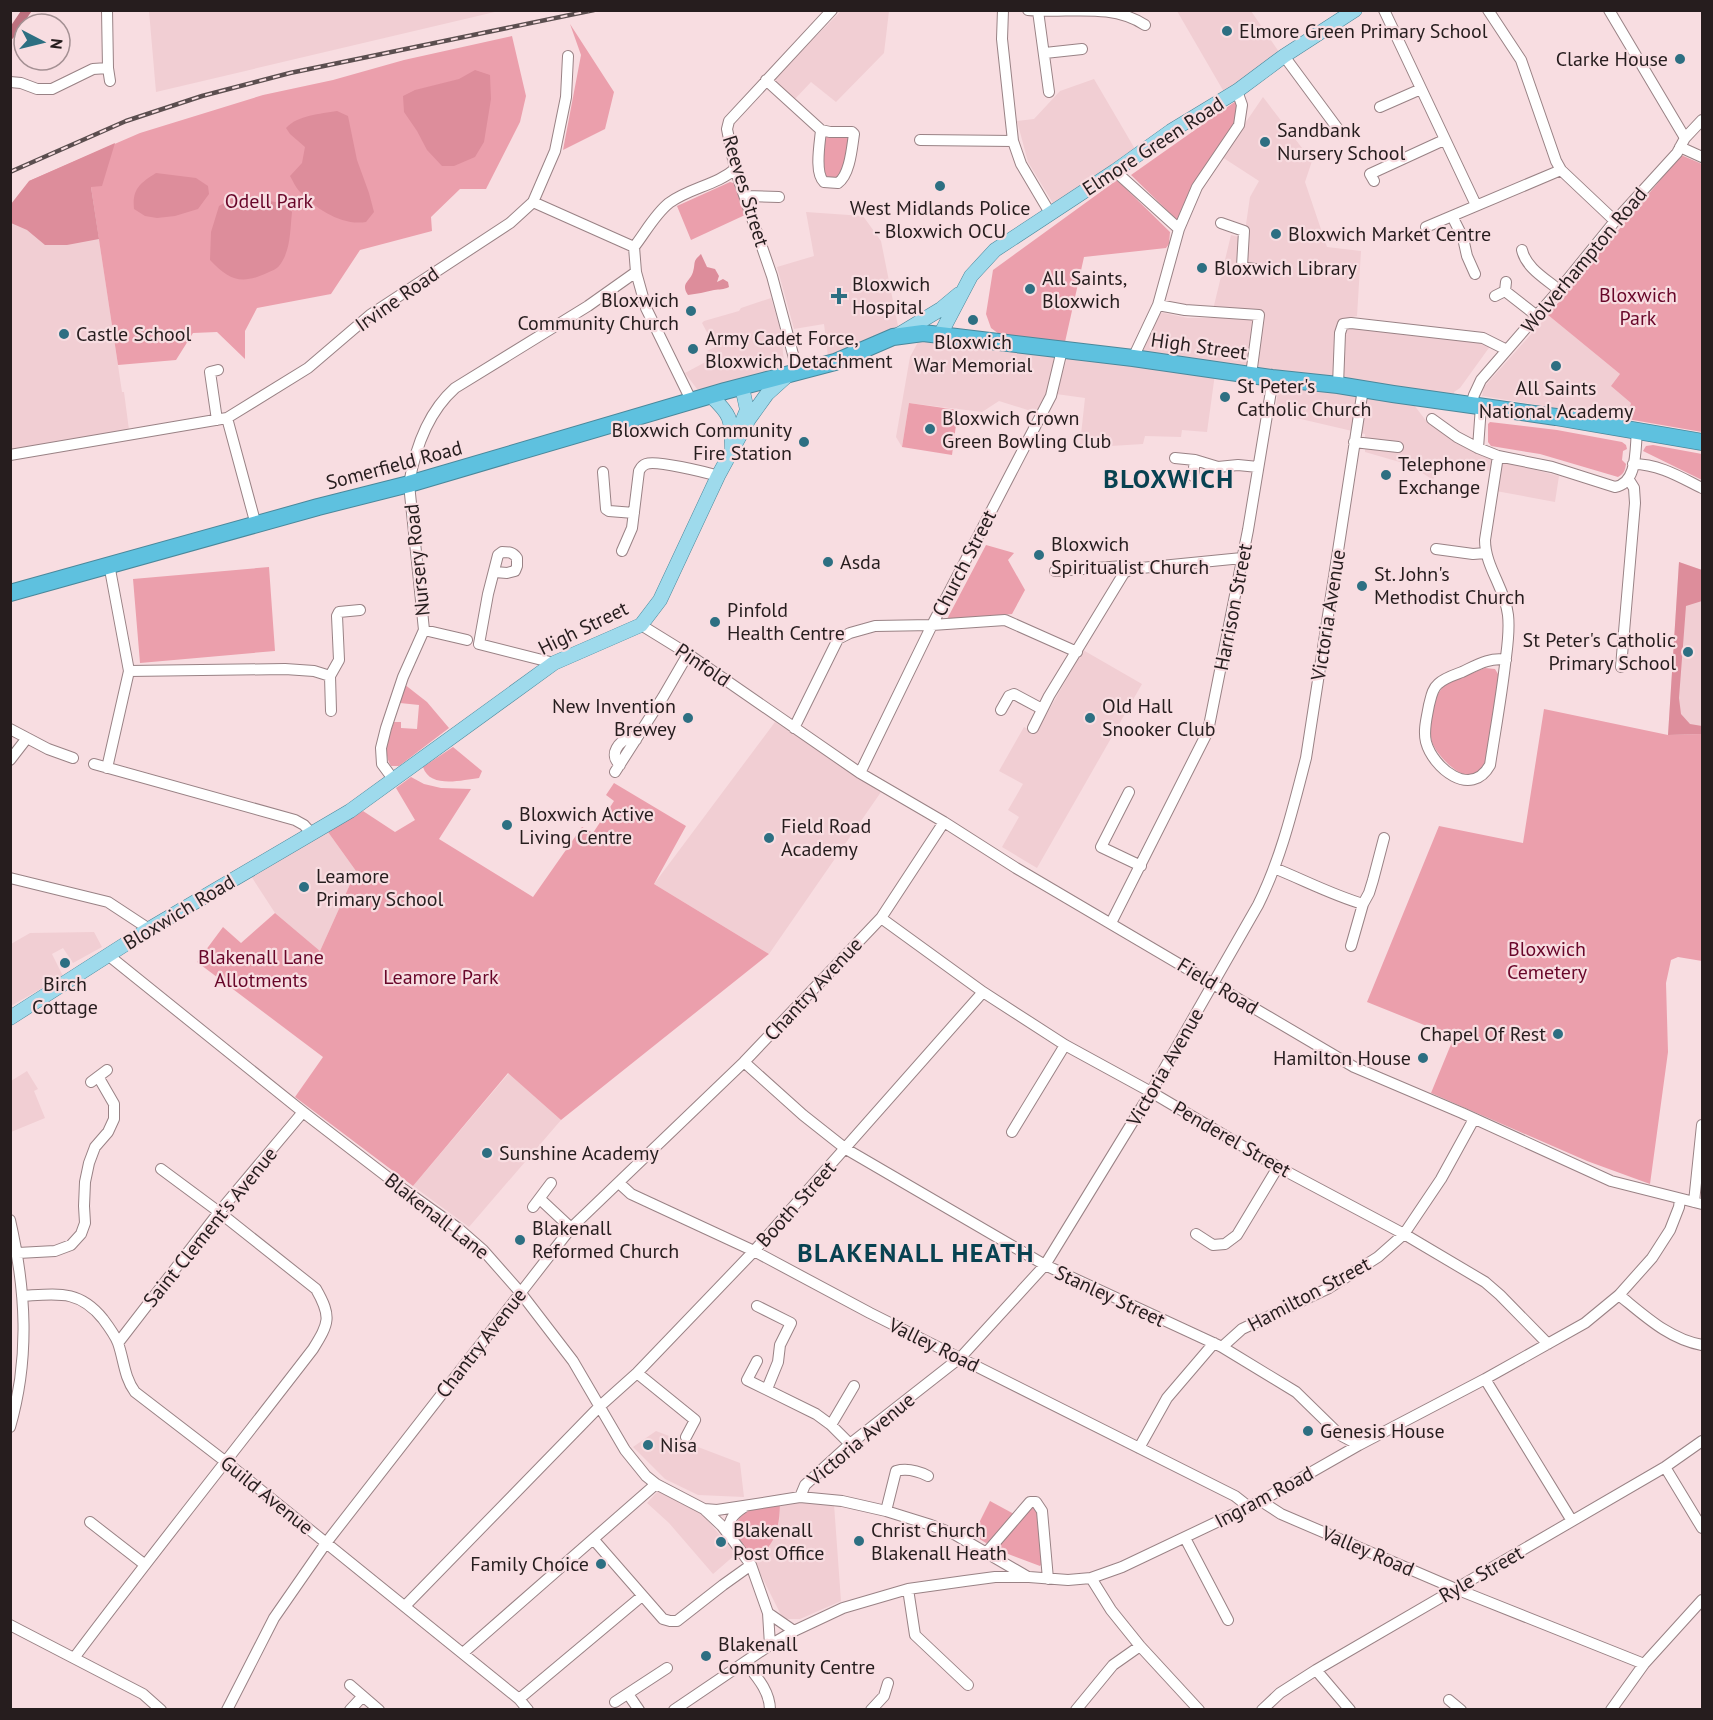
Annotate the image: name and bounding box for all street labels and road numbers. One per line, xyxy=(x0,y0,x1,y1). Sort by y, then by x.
street label: Elmore Green Road xyxy=(1077,91,1229,201)
street label: Reeves Street xyxy=(717,132,775,250)
street label: Wolverhampton Road xyxy=(1515,182,1653,338)
street label: Irvine Road xyxy=(350,261,444,337)
street label: High Street xyxy=(1149,326,1249,366)
street label: Somerfield Road xyxy=(323,434,465,496)
street label: Nursery Road xyxy=(398,503,436,617)
street label: Church Street xyxy=(926,505,1002,621)
street label: Harrison Street xyxy=(1208,541,1258,673)
street label: Victoria Avenue xyxy=(1305,548,1351,683)
street label: High Street xyxy=(534,595,632,661)
street label: Pinfold xyxy=(670,637,736,693)
street label: Bloxwich Road xyxy=(118,868,240,956)
street label: Chantry Avenue xyxy=(758,932,868,1046)
street label: Field Road xyxy=(1173,952,1263,1020)
street label: Victoria Avenue xyxy=(1120,1003,1209,1132)
street label: Penderel Street xyxy=(1168,1095,1296,1183)
street label: Saint Clement's Avenue xyxy=(137,1141,283,1313)
street label: Booth Street xyxy=(750,1155,842,1253)
street label: Blakenall Lane xyxy=(379,1167,495,1265)
street label: Hamilton Street xyxy=(1243,1251,1375,1337)
street label: Stanley Street xyxy=(1051,1259,1170,1333)
street label: Chantry Avenue xyxy=(430,1283,532,1403)
street label: Valley Road xyxy=(883,1311,984,1378)
street label: Victoria Avenue xyxy=(801,1387,920,1492)
street label: Guild Avenue xyxy=(215,1450,319,1540)
street label: Ingram Road xyxy=(1210,1460,1318,1534)
street label: Valley Road xyxy=(1317,1520,1418,1582)
street label: Ryle Street xyxy=(1434,1539,1528,1609)

